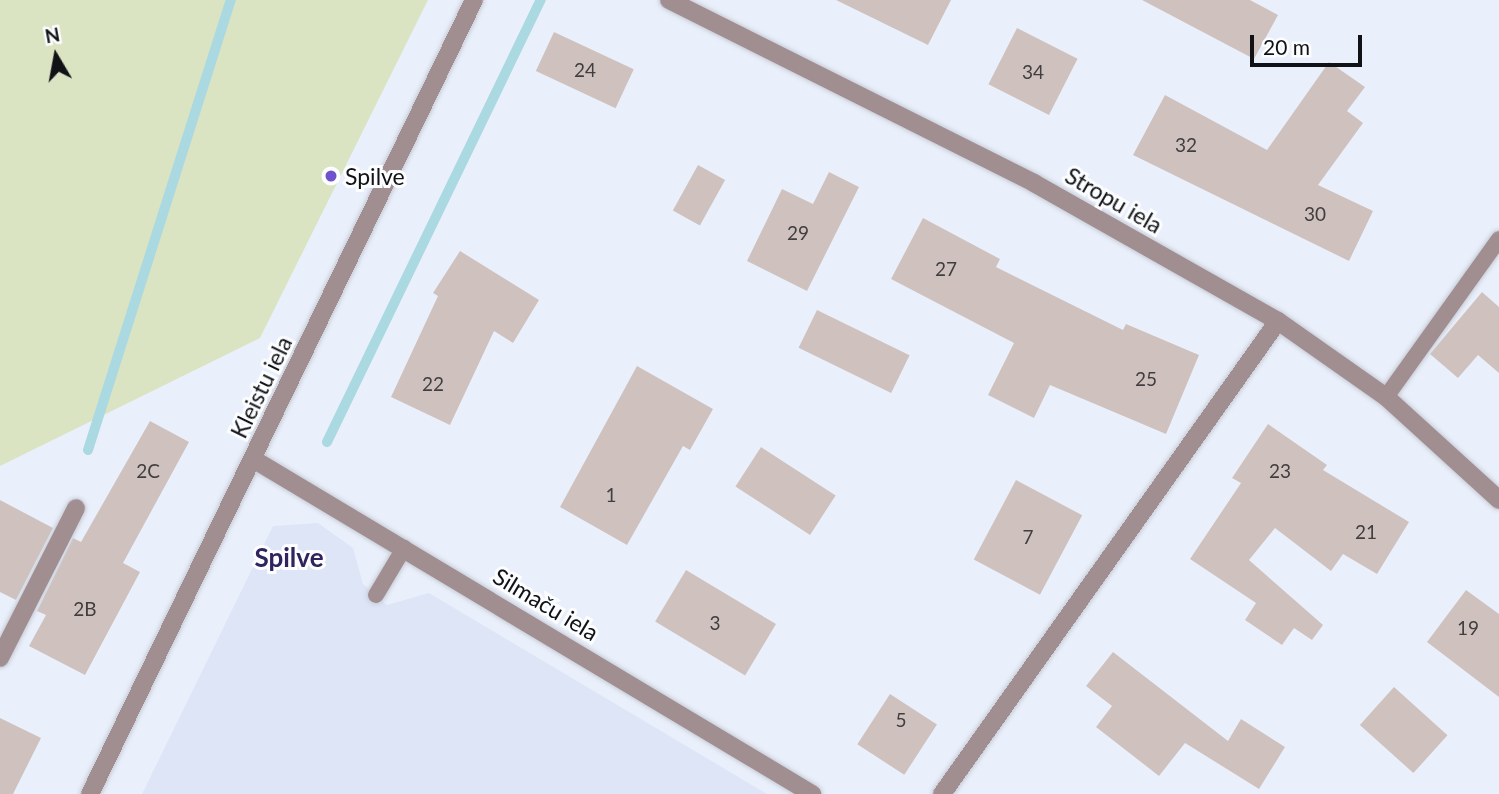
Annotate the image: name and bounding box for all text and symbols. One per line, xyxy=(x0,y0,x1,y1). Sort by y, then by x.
north arrow xyxy=(21,21,91,91)
scale bar xyxy=(1254,21,1366,65)
text: N xyxy=(43,22,61,47)
text: 20 m xyxy=(1263,34,1310,59)
house number: 24 xyxy=(574,59,596,81)
house number: 34 xyxy=(1022,61,1044,83)
house number: 32 xyxy=(1175,134,1197,156)
street label: Stropu iela xyxy=(1061,161,1167,239)
place label: Spilve xyxy=(345,162,405,190)
marker: Spilve xyxy=(323,168,339,184)
house number: 30 xyxy=(1304,203,1326,225)
house number: 29 xyxy=(787,222,809,244)
house number: 27 xyxy=(935,258,957,280)
street label: Kleistu iela xyxy=(225,332,297,442)
house number: 25 xyxy=(1135,368,1157,390)
house number: 22 xyxy=(422,373,444,395)
house number: 2C xyxy=(136,460,160,482)
house number: 23 xyxy=(1269,460,1291,482)
house number: 1 xyxy=(605,484,617,506)
house number: 21 xyxy=(1355,521,1377,543)
house number: 7 xyxy=(1022,526,1034,548)
district label: Spilve xyxy=(254,542,324,574)
street label: Silmaču iela xyxy=(488,562,604,646)
house number: 2B xyxy=(73,598,97,620)
house number: 3 xyxy=(709,612,721,634)
house number: 19 xyxy=(1457,617,1479,639)
house number: 5 xyxy=(895,709,907,731)

